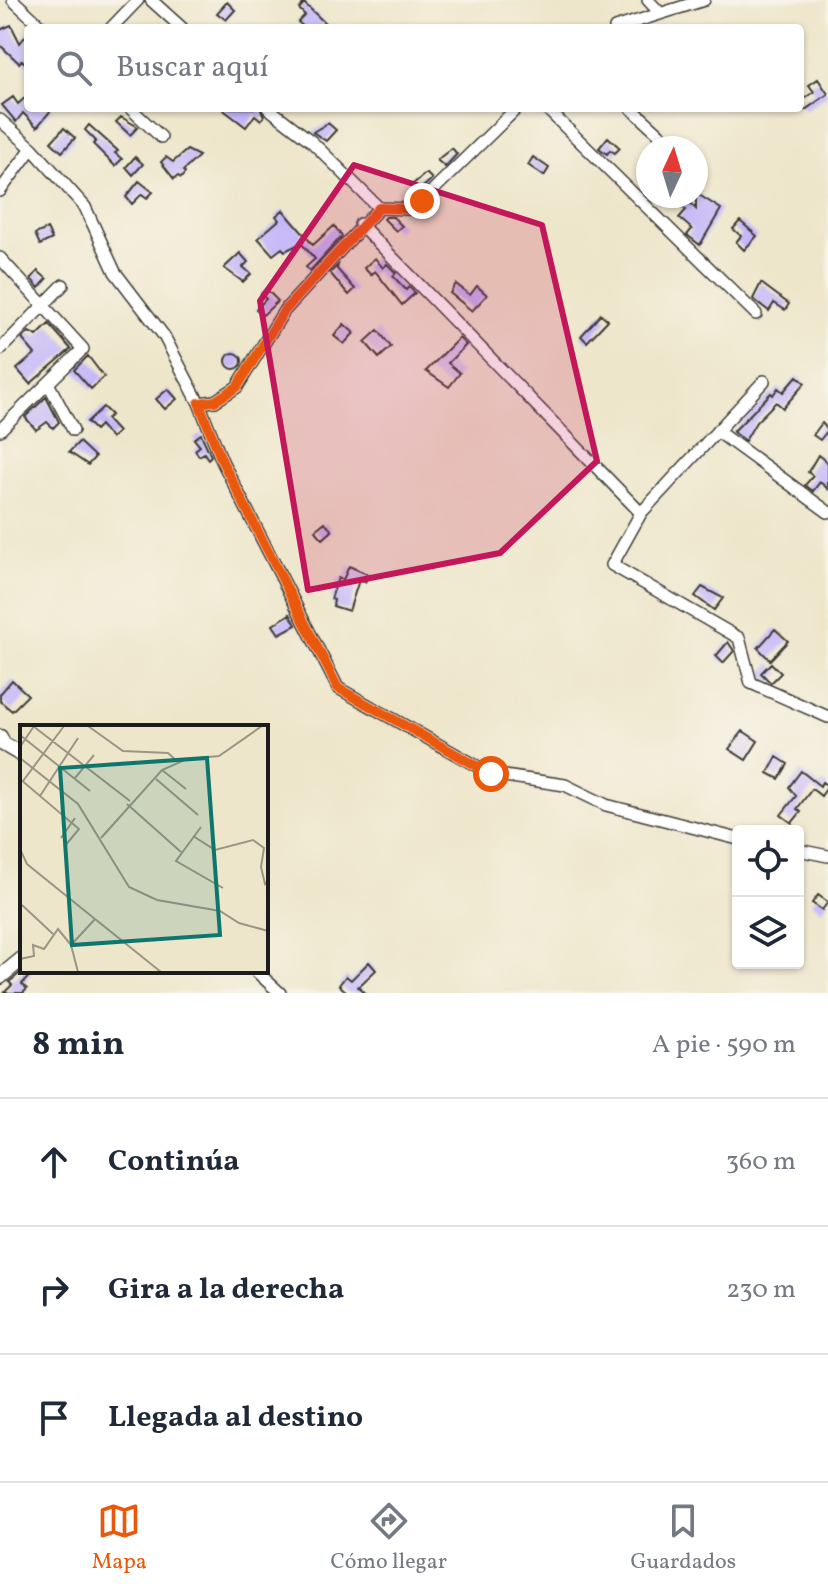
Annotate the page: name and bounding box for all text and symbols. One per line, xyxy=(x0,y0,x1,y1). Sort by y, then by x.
search box xyxy=(24,24,804,112)
icon: search xyxy=(52,46,96,90)
text: Buscar aquí xyxy=(116,47,269,89)
north arrow xyxy=(636,136,708,208)
route end xyxy=(404,183,440,219)
inset map xyxy=(20,725,268,973)
route start xyxy=(473,756,509,792)
map controls xyxy=(732,825,804,969)
button: locate xyxy=(732,825,804,897)
button: layers xyxy=(732,897,804,969)
text: 8 min xyxy=(32,1022,125,1069)
text: A pie · 590 m xyxy=(652,1027,796,1063)
icon: ahead xyxy=(32,1140,76,1184)
text: Continúa xyxy=(108,1141,240,1183)
text: 360 m xyxy=(726,1144,796,1180)
icon: right xyxy=(32,1268,76,1312)
text: Gira a la derecha xyxy=(108,1269,344,1311)
text: 230 m xyxy=(726,1272,796,1308)
icon: arrive xyxy=(32,1396,76,1440)
text: Llegada al destino xyxy=(108,1397,363,1439)
tab: Mapa xyxy=(92,1499,147,1578)
tab: Cómo llegar xyxy=(330,1499,447,1578)
tab: Guardados xyxy=(631,1499,736,1578)

